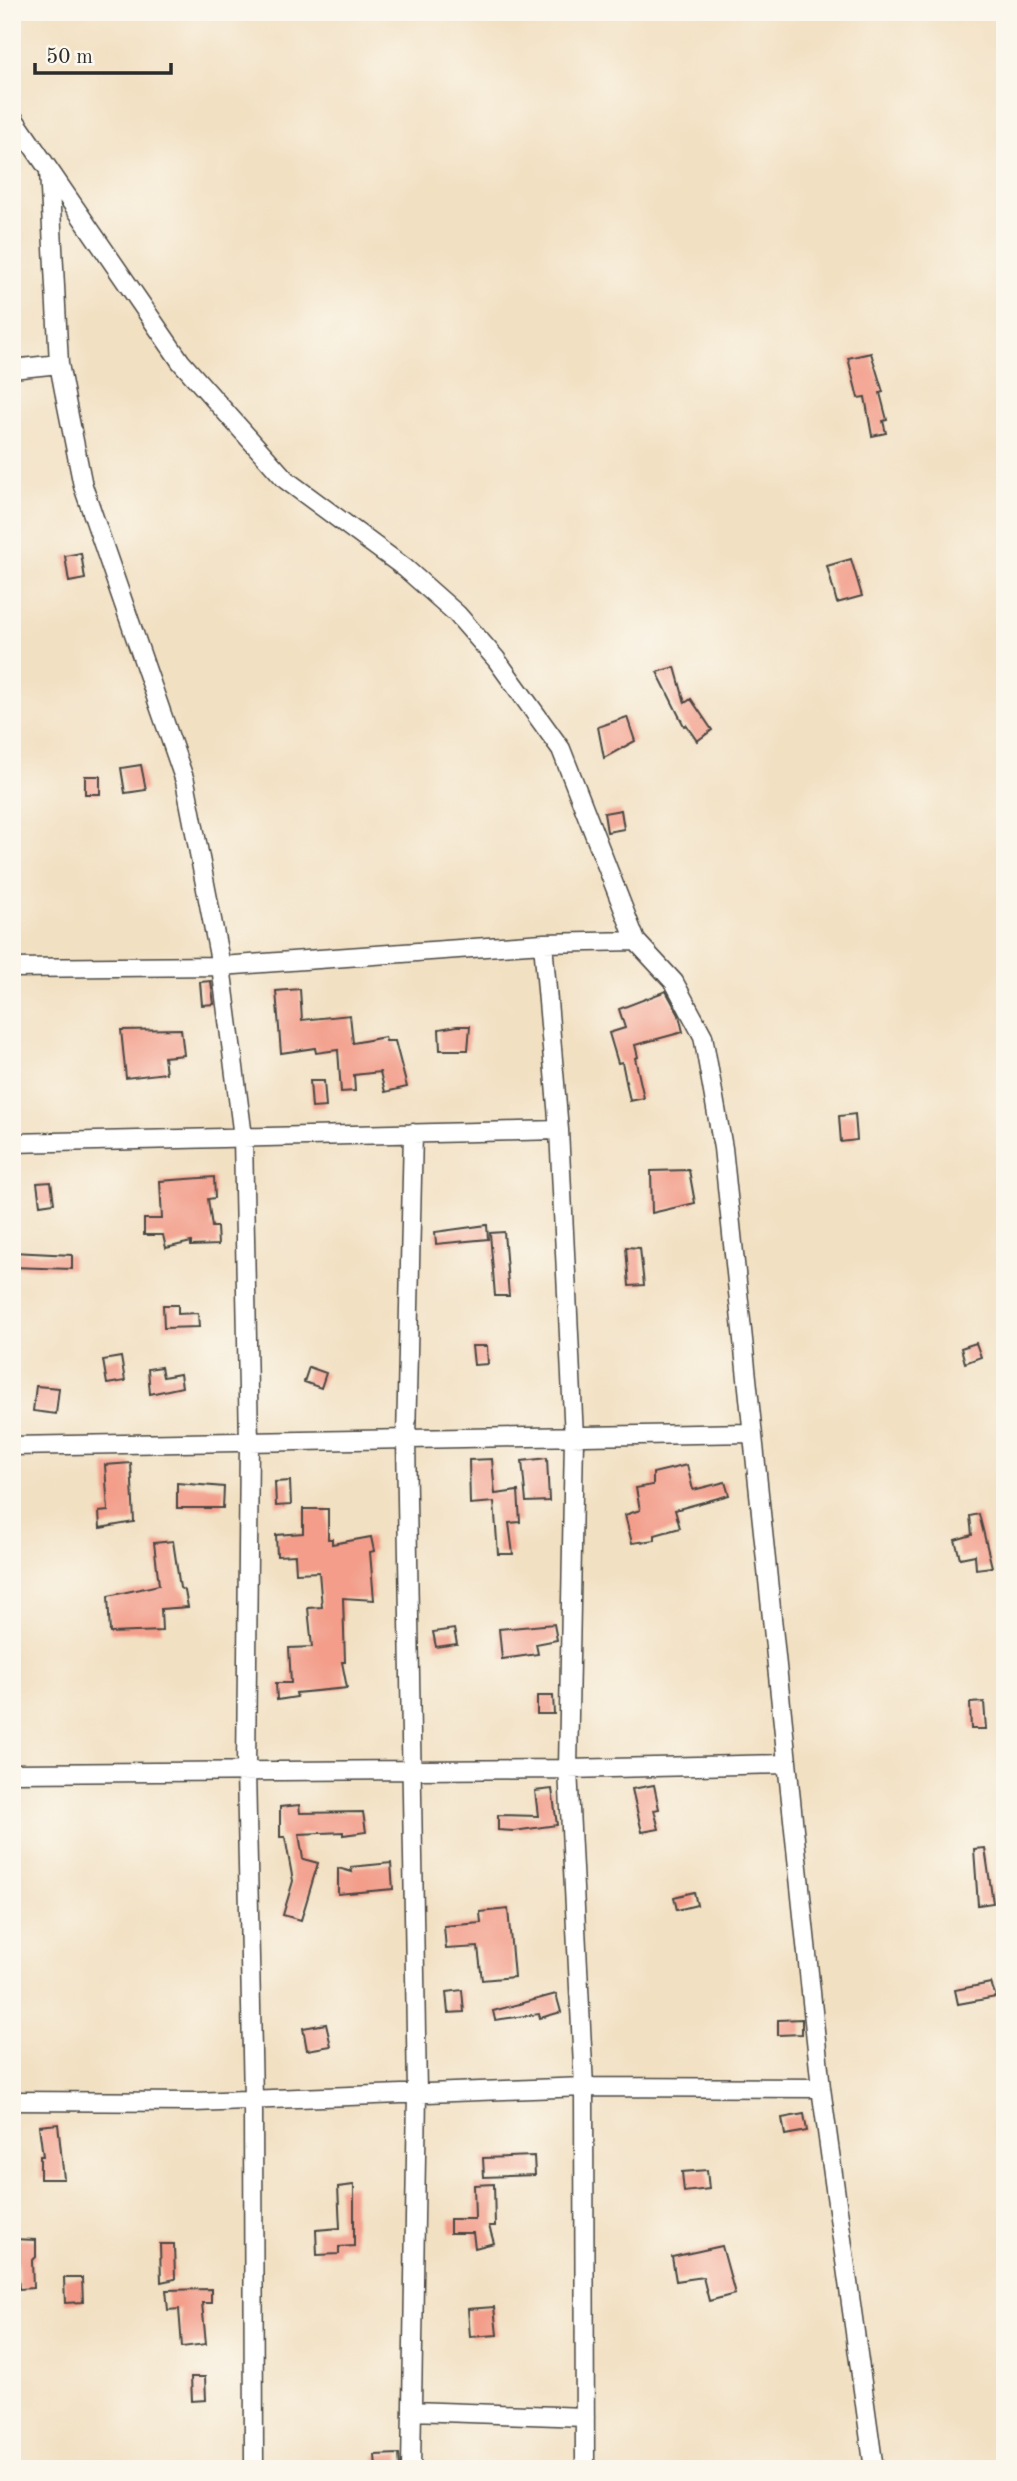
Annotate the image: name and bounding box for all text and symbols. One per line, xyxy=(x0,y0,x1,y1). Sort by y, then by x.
scale bar xyxy=(35,32,172,76)
text: 50 m xyxy=(46,47,93,68)

